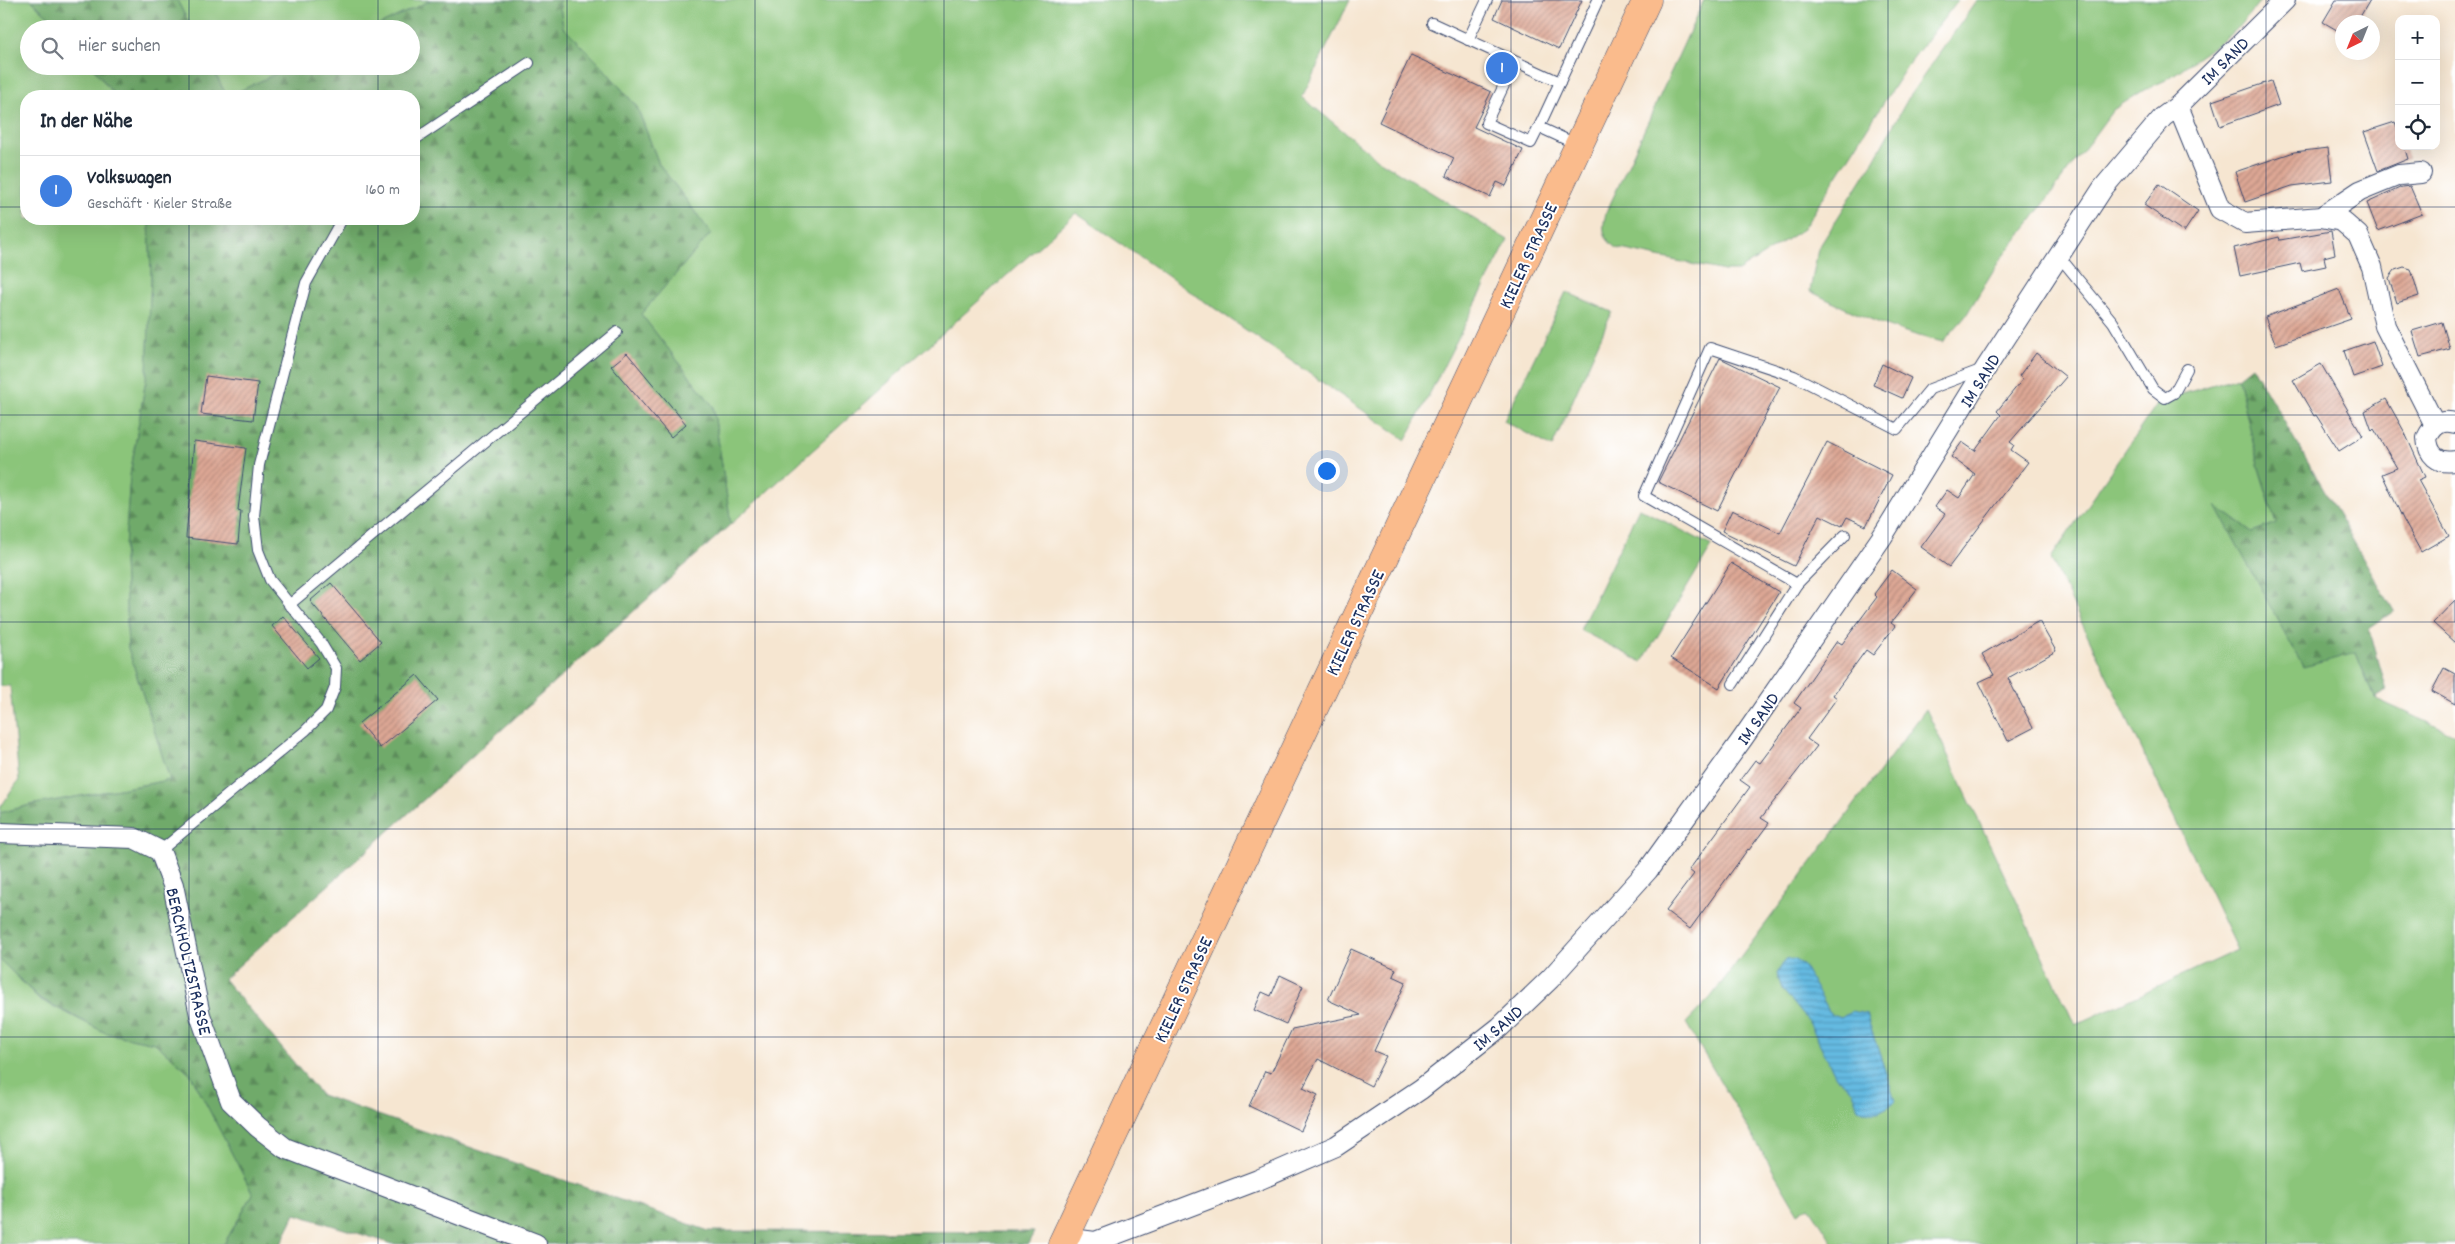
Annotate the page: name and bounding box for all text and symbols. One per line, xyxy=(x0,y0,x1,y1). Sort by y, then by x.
north arrow xyxy=(2335,15,2380,60)
map controls xyxy=(2395,15,2440,150)
button: + xyxy=(2395,15,2440,60)
search box xyxy=(20,20,420,75)
street label: IM SAND xyxy=(2196,32,2257,93)
icon: search xyxy=(38,34,66,62)
text: Hier suchen xyxy=(78,34,161,61)
pin: 1 xyxy=(1486,49,1518,87)
button: − xyxy=(2395,60,2440,105)
button: locate xyxy=(2395,105,2440,150)
text: In der Nähe xyxy=(40,108,132,138)
text: Volkswagen xyxy=(87,166,172,193)
text: 1 xyxy=(54,179,58,202)
text: 160 m xyxy=(365,179,400,202)
text: Geschäft · Kieler Straße xyxy=(87,193,232,216)
street label: KIELER STRASSE xyxy=(1494,199,1567,314)
street label: IM SAND xyxy=(1955,349,2009,414)
your location xyxy=(1314,458,1340,484)
street label: KIELER STRASSE xyxy=(1321,566,1394,681)
street label: IM SAND xyxy=(1732,688,1788,752)
street label: BERCKHOLTZSTRASSE xyxy=(157,885,217,1038)
street label: KIELER STRASSE xyxy=(1149,933,1222,1048)
street label: IM SAND xyxy=(1468,1000,1531,1059)

